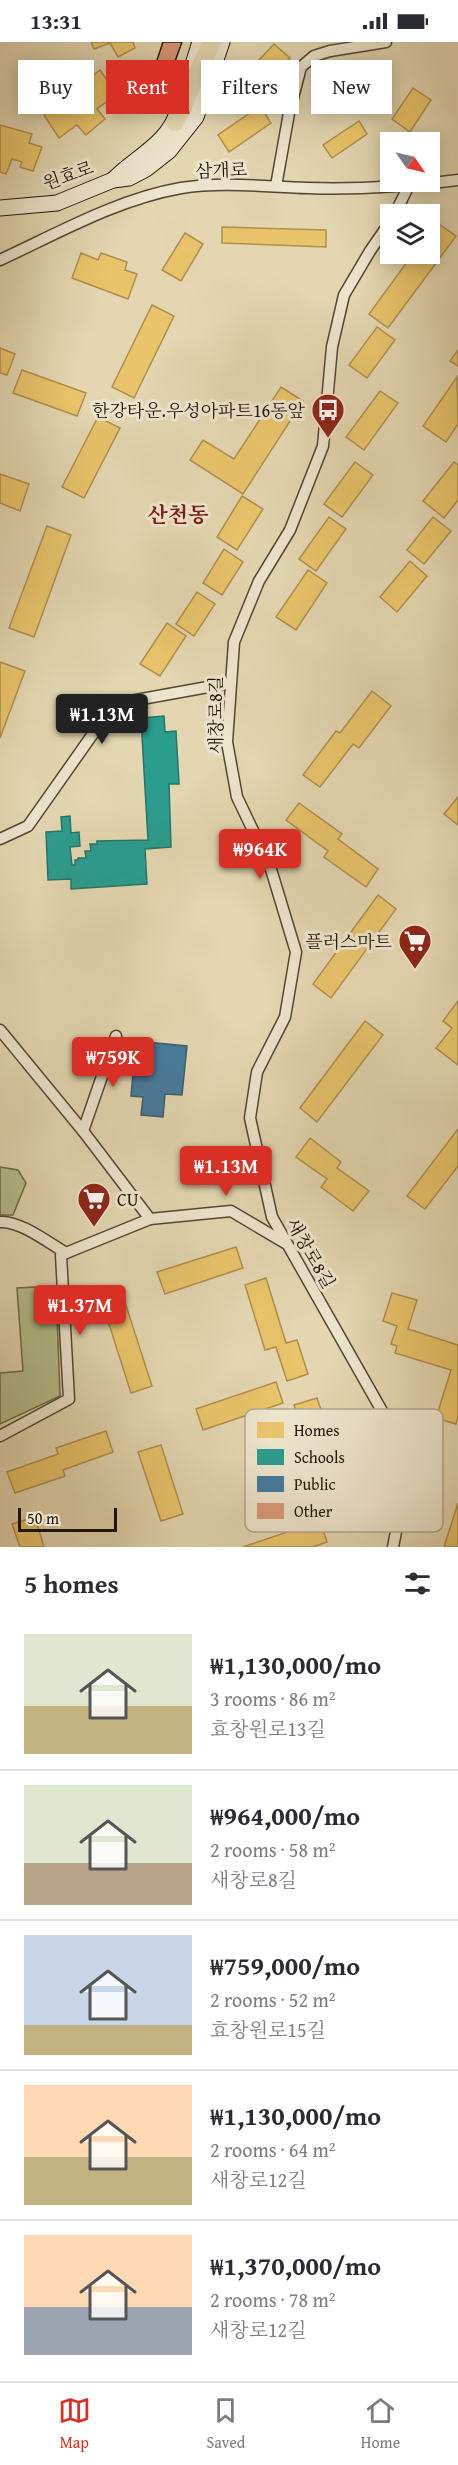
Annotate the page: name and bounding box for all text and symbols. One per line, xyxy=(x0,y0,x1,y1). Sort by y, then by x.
text: 13:31 xyxy=(30,5,82,37)
chip: Buy xyxy=(18,60,94,114)
chip: Rent xyxy=(106,60,189,114)
chip: Filters xyxy=(201,60,299,114)
chip: New xyxy=(311,60,392,114)
north arrow xyxy=(380,132,440,192)
map controls xyxy=(380,132,440,264)
street label: 원효로 xyxy=(39,154,97,196)
street label: 삼개로 xyxy=(194,156,248,184)
button: layers xyxy=(380,204,440,264)
bus stop icon: 한강타운.우성아파트16동앞 xyxy=(310,392,346,439)
place label: 한강타운.우성아파트16동앞 xyxy=(92,397,306,424)
district label: 산천동 xyxy=(148,499,208,530)
street label: 새창로8길 xyxy=(202,676,229,754)
pin: ₩1.13M xyxy=(53,694,151,745)
text: ₩1.13M xyxy=(70,699,134,728)
pin: ₩964K xyxy=(218,829,302,880)
text: ₩964K xyxy=(233,834,287,863)
supermarket icon: 플러스마트 xyxy=(397,923,433,970)
place label: 플러스마트 xyxy=(305,928,393,955)
pin: ₩759K xyxy=(71,1037,155,1088)
text: ₩759K xyxy=(86,1042,140,1071)
pin: ₩1.13M xyxy=(177,1146,275,1197)
text: ₩1.13M xyxy=(194,1151,258,1180)
supermarket icon: CU xyxy=(76,1181,112,1228)
place label: CU xyxy=(117,1186,139,1213)
street label: 새창로8길 xyxy=(280,1212,342,1294)
pin: ₩1.37M xyxy=(31,1285,129,1336)
text: ₩1.37M xyxy=(48,1290,112,1319)
legend xyxy=(245,1409,443,1532)
text: Homes xyxy=(294,1418,340,1442)
text: Schools xyxy=(294,1445,345,1469)
text: Public xyxy=(294,1472,336,1496)
text: Other xyxy=(294,1499,333,1523)
scale bar xyxy=(18,1505,117,1532)
text: 50 m xyxy=(27,1506,59,1530)
text: 5 homes xyxy=(24,1564,119,1603)
icon: filters xyxy=(401,1567,434,1600)
text: ₩1,130,000/mo xyxy=(210,1645,381,1684)
icon: home xyxy=(72,1658,144,1730)
text: 3 rooms · 86 m² xyxy=(210,1684,336,1713)
text: 효창원로13길 xyxy=(210,1714,326,1743)
text: ₩964,000/mo xyxy=(210,1796,360,1835)
icon: home xyxy=(72,1809,144,1881)
text: 2 rooms · 58 m² xyxy=(210,1835,336,1864)
text: 새창로8길 xyxy=(210,1865,297,1894)
text: ₩759,000/mo xyxy=(210,1946,360,1985)
icon: home xyxy=(72,1959,144,2031)
text: 2 rooms · 52 m² xyxy=(210,1985,336,2014)
text: 효창원로15길 xyxy=(210,2015,326,2044)
text: ₩1,130,000/mo xyxy=(210,2096,381,2135)
icon: home xyxy=(72,2109,144,2181)
text: 2 rooms · 64 m² xyxy=(210,2135,336,2164)
text: 새창로12길 xyxy=(210,2165,307,2194)
text: ₩1,370,000/mo xyxy=(210,2246,381,2285)
icon: home xyxy=(72,2259,144,2331)
text: 2 rooms · 78 m² xyxy=(210,2285,336,2314)
text: 새창로12길 xyxy=(210,2315,307,2344)
tab: Map xyxy=(58,2394,91,2454)
tab: Saved xyxy=(206,2394,245,2454)
tab: Home xyxy=(361,2394,400,2454)

